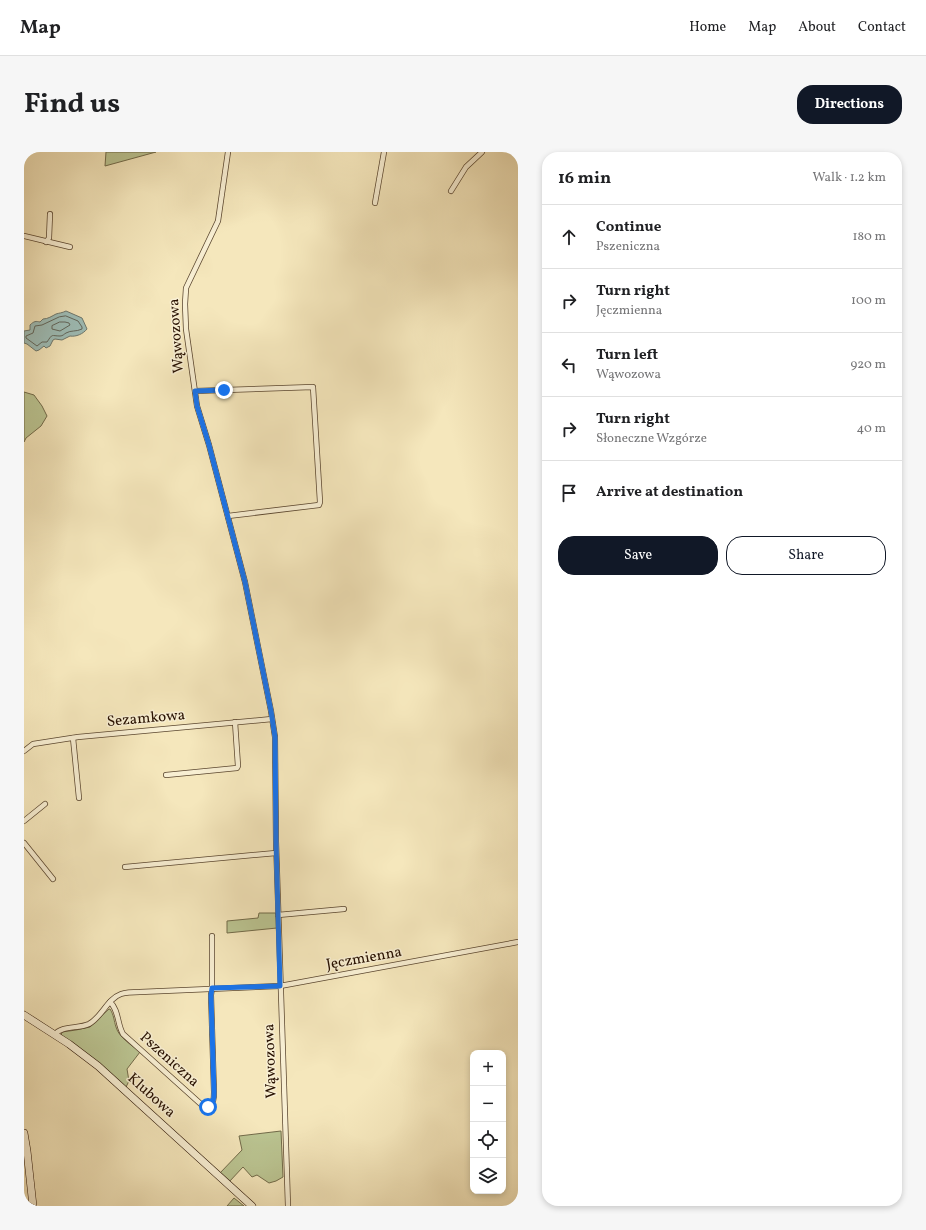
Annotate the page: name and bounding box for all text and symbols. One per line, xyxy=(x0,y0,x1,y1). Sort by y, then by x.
text: Map xyxy=(20,15,61,41)
text: Home xyxy=(689,18,726,37)
text: Map xyxy=(748,18,776,37)
text: About xyxy=(798,18,836,37)
text: Contact xyxy=(858,18,906,37)
text: Find us xyxy=(24,85,120,124)
button: Directions xyxy=(797,85,902,124)
text: 16 min xyxy=(558,167,611,190)
text: Walk · 1.2 km xyxy=(812,169,886,187)
text: Continue xyxy=(596,217,661,238)
icon: ahead xyxy=(558,226,580,248)
text: 180 m xyxy=(852,228,886,246)
text: Pszeniczna xyxy=(596,238,660,256)
text: Turn right xyxy=(596,281,670,302)
icon: right xyxy=(558,290,580,312)
text: 100 m xyxy=(851,292,886,310)
street label: Wąwozowa xyxy=(164,298,190,374)
text: Jęczmienna xyxy=(596,302,662,320)
text: Turn left xyxy=(596,345,658,366)
icon: left xyxy=(558,354,580,376)
text: 920 m xyxy=(850,356,886,374)
text: Wąwozowa xyxy=(596,366,661,384)
route end xyxy=(215,381,233,399)
text: Turn right xyxy=(596,409,670,430)
icon: right xyxy=(558,418,580,440)
text: 40 m xyxy=(857,420,886,438)
text: Słoneczne Wzgórze xyxy=(596,430,707,448)
icon: arrive xyxy=(558,482,580,504)
text: Arrive at destination xyxy=(596,482,743,503)
button: Save xyxy=(558,536,718,575)
button: Share xyxy=(726,536,886,575)
street label: Sezamkowa xyxy=(106,705,186,733)
street label: Jęczmienna xyxy=(324,942,404,976)
street label: Wąwozowa xyxy=(259,1023,283,1099)
street label: Pszeniczna xyxy=(135,1027,203,1093)
map controls xyxy=(470,1050,506,1194)
button: + xyxy=(470,1050,506,1086)
street label: Klubowa xyxy=(122,1069,180,1123)
button: − xyxy=(470,1086,506,1122)
route start xyxy=(199,1098,217,1116)
button: locate xyxy=(470,1122,506,1158)
button: layers xyxy=(470,1158,506,1194)

